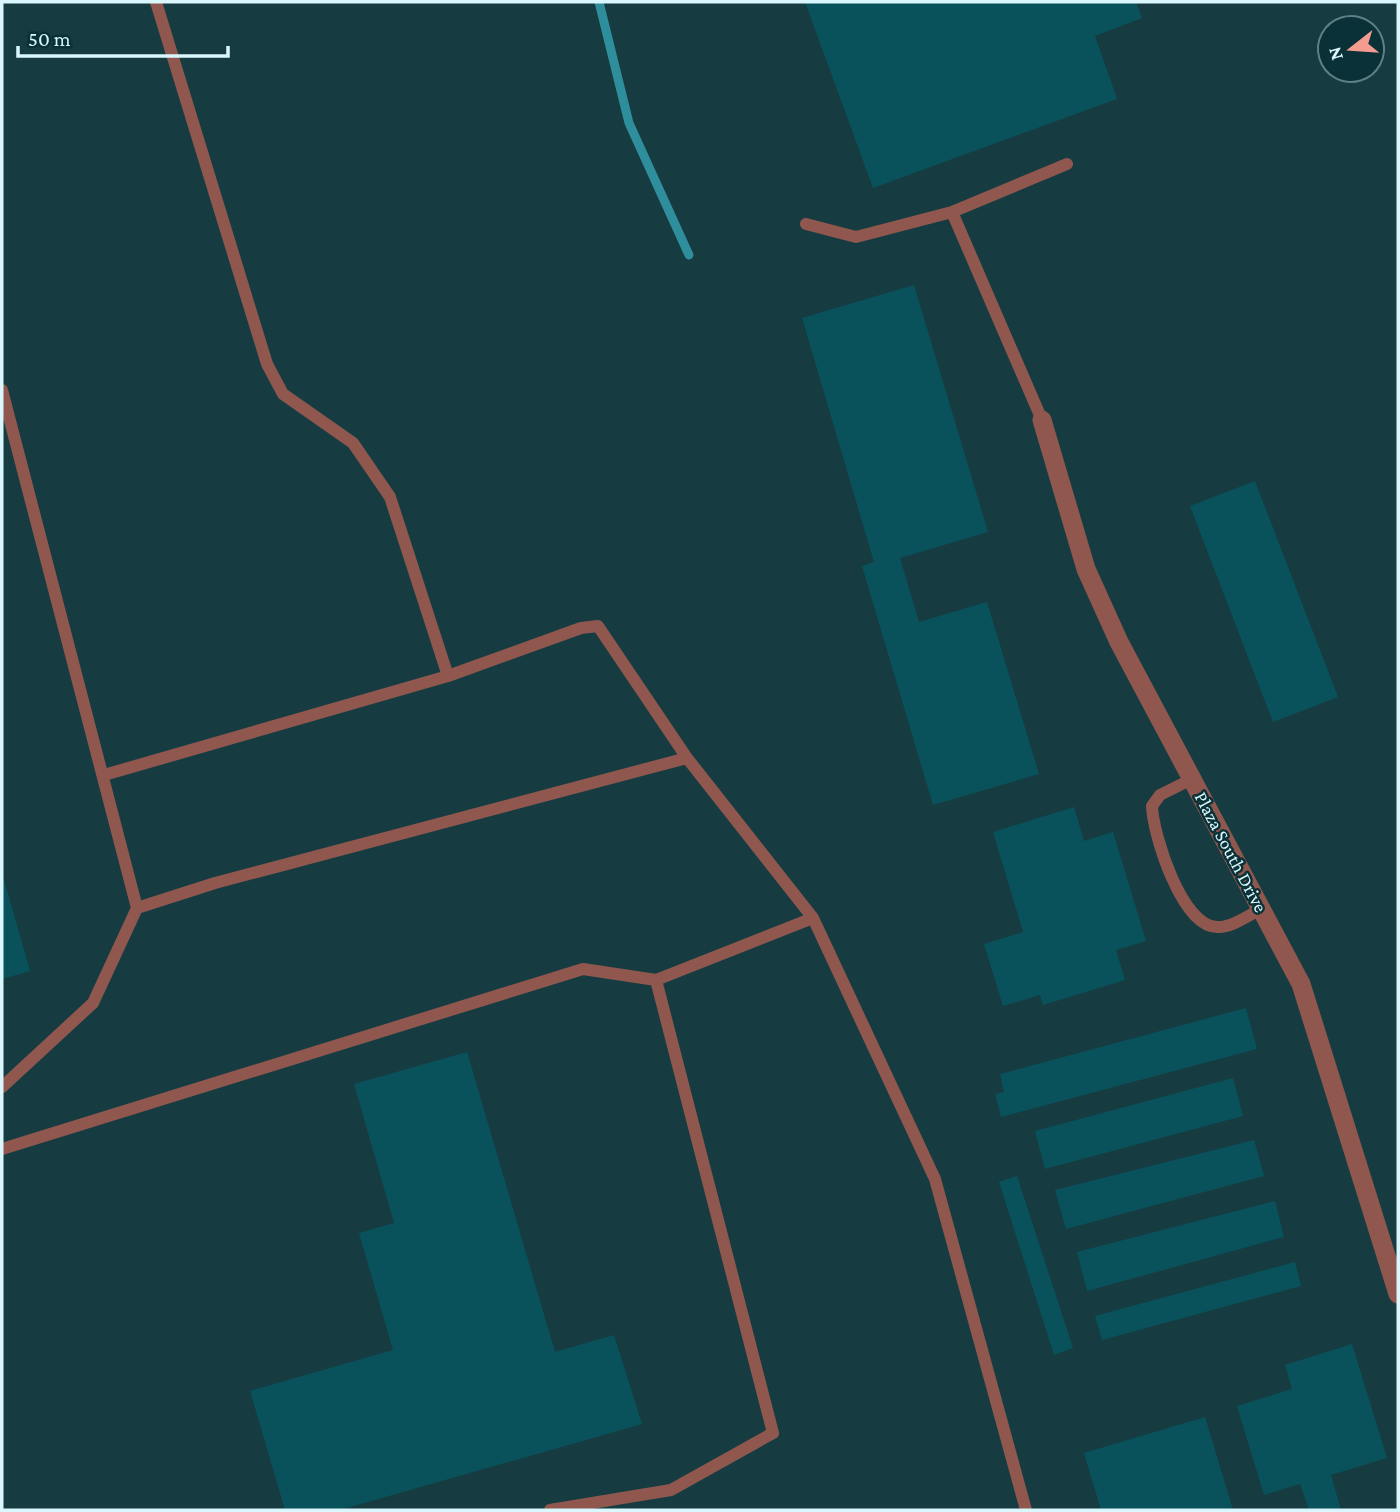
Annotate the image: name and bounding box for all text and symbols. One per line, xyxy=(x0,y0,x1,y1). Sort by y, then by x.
scale bar xyxy=(18,14,228,58)
north arrow xyxy=(1316,14,1386,84)
text: 50 m xyxy=(28,27,71,51)
text: N xyxy=(1323,45,1347,63)
street label: Plaza South Drive xyxy=(1190,788,1272,916)

